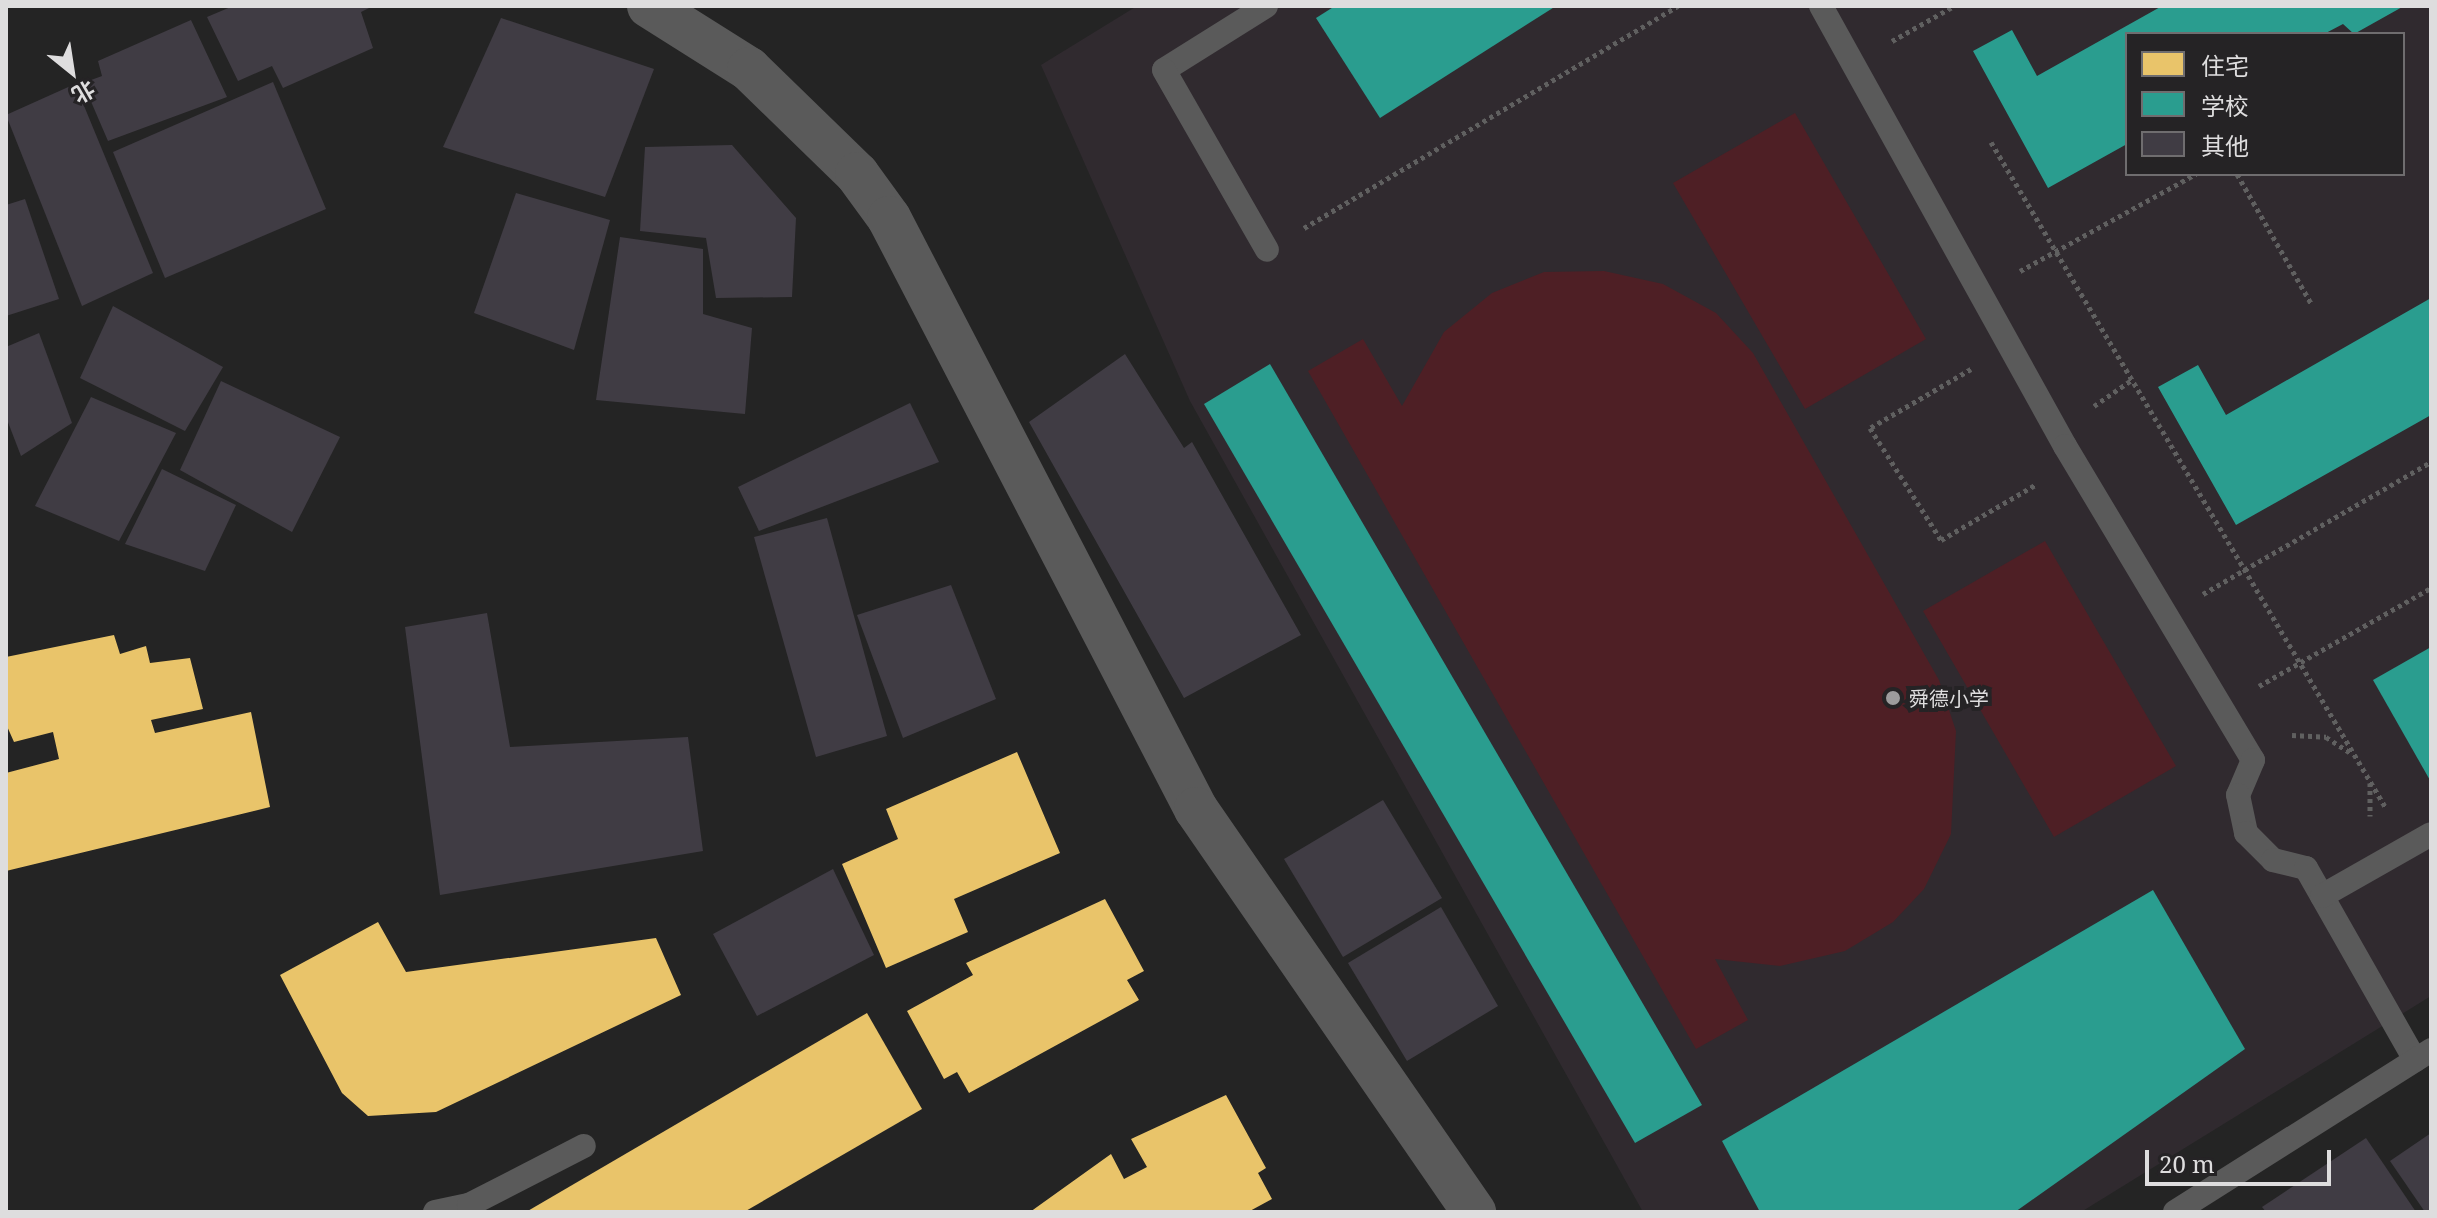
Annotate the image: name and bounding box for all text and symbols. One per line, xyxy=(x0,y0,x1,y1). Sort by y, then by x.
north arrow xyxy=(32,32,112,112)
legend xyxy=(2125,32,2405,176)
text: 住宅 xyxy=(2201,49,2249,82)
text: 北 xyxy=(67,74,101,111)
text: 学校 xyxy=(2201,89,2249,122)
text: 其他 xyxy=(2201,129,2249,162)
place label: 舜德小学 xyxy=(1909,686,1989,710)
marker: 舜德小学 xyxy=(1884,689,1902,707)
scale bar xyxy=(2149,1134,2335,1184)
text: 20 m xyxy=(2159,1147,2215,1180)

